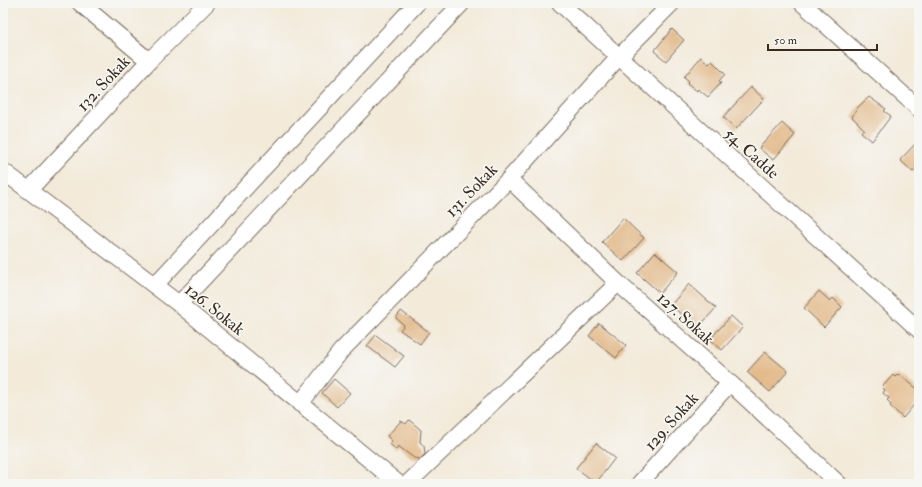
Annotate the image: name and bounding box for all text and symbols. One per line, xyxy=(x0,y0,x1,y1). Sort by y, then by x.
scale bar xyxy=(768,26,877,52)
text: 50 m xyxy=(774,33,798,48)
street label: 132. Sokak xyxy=(72,51,134,116)
street label: 54. Cadde xyxy=(720,123,783,183)
street label: 131. Sokak xyxy=(441,159,502,221)
street label: 126. Sokak xyxy=(181,279,249,340)
street label: 127. Sokak xyxy=(653,287,719,349)
street label: 129. Sokak xyxy=(640,388,703,455)

